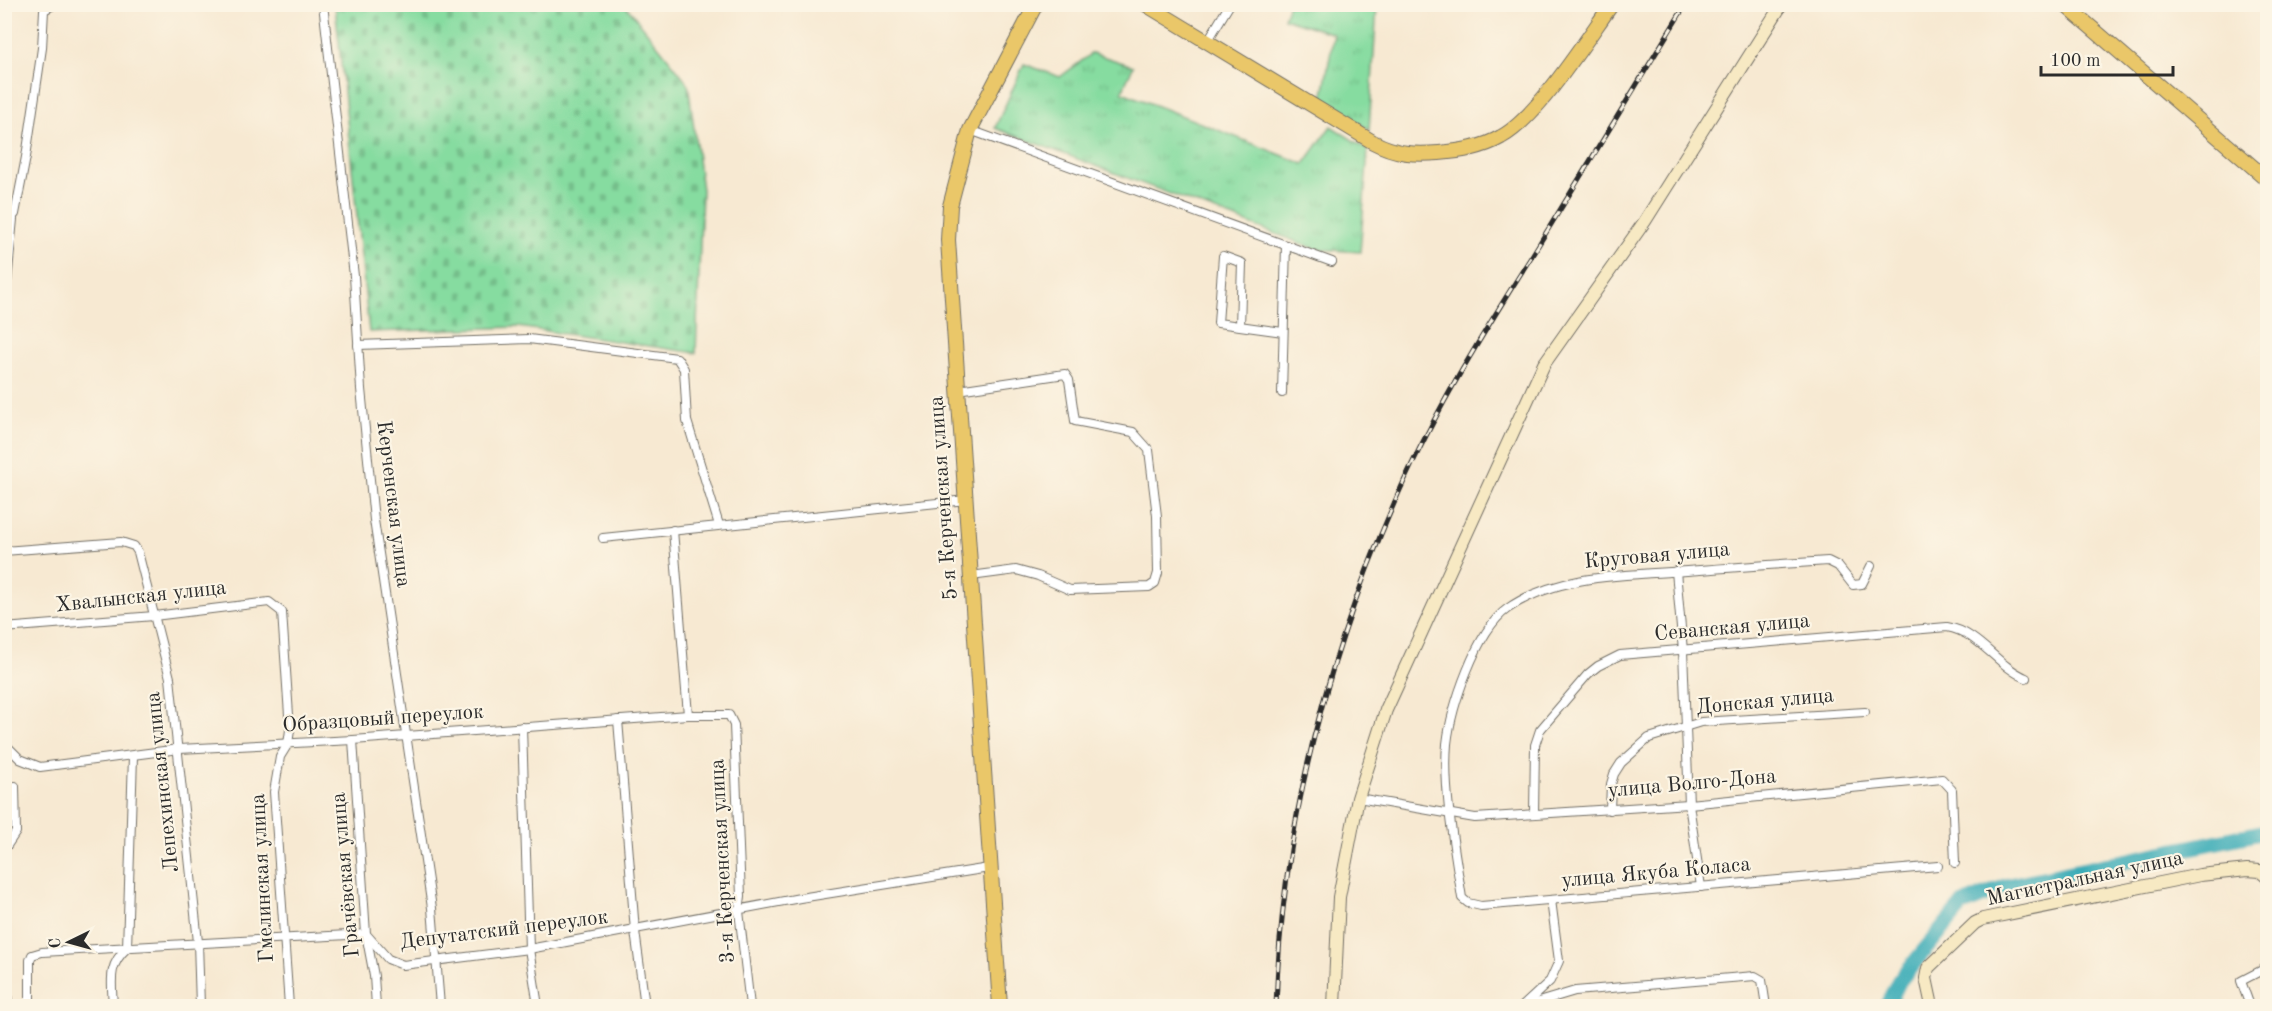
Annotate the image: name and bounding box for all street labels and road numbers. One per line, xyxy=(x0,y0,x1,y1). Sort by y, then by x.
street label: 5-я Керченская улица xyxy=(926,395,962,601)
street label: Керченская улица xyxy=(372,419,414,589)
street label: Круговая улица xyxy=(1583,539,1731,573)
street label: Хвалынская улица xyxy=(55,578,227,616)
street label: Севанская улица xyxy=(1653,611,1811,645)
street label: Донская улица xyxy=(1695,686,1835,718)
street label: Лепехинская улица xyxy=(143,691,183,873)
street label: Образцовый переулок xyxy=(282,701,485,737)
street label: 3-я Керченская улица xyxy=(707,758,739,964)
street label: улица Волго-Дона xyxy=(1607,766,1777,802)
street label: Грачёвская улица xyxy=(328,792,364,958)
street label: Гмелинская улица xyxy=(248,793,278,963)
street label: Магистральная улица xyxy=(1985,848,2185,910)
street label: улица Якуба Коласа xyxy=(1561,854,1751,892)
street label: Депутатский переулок xyxy=(399,907,610,953)

